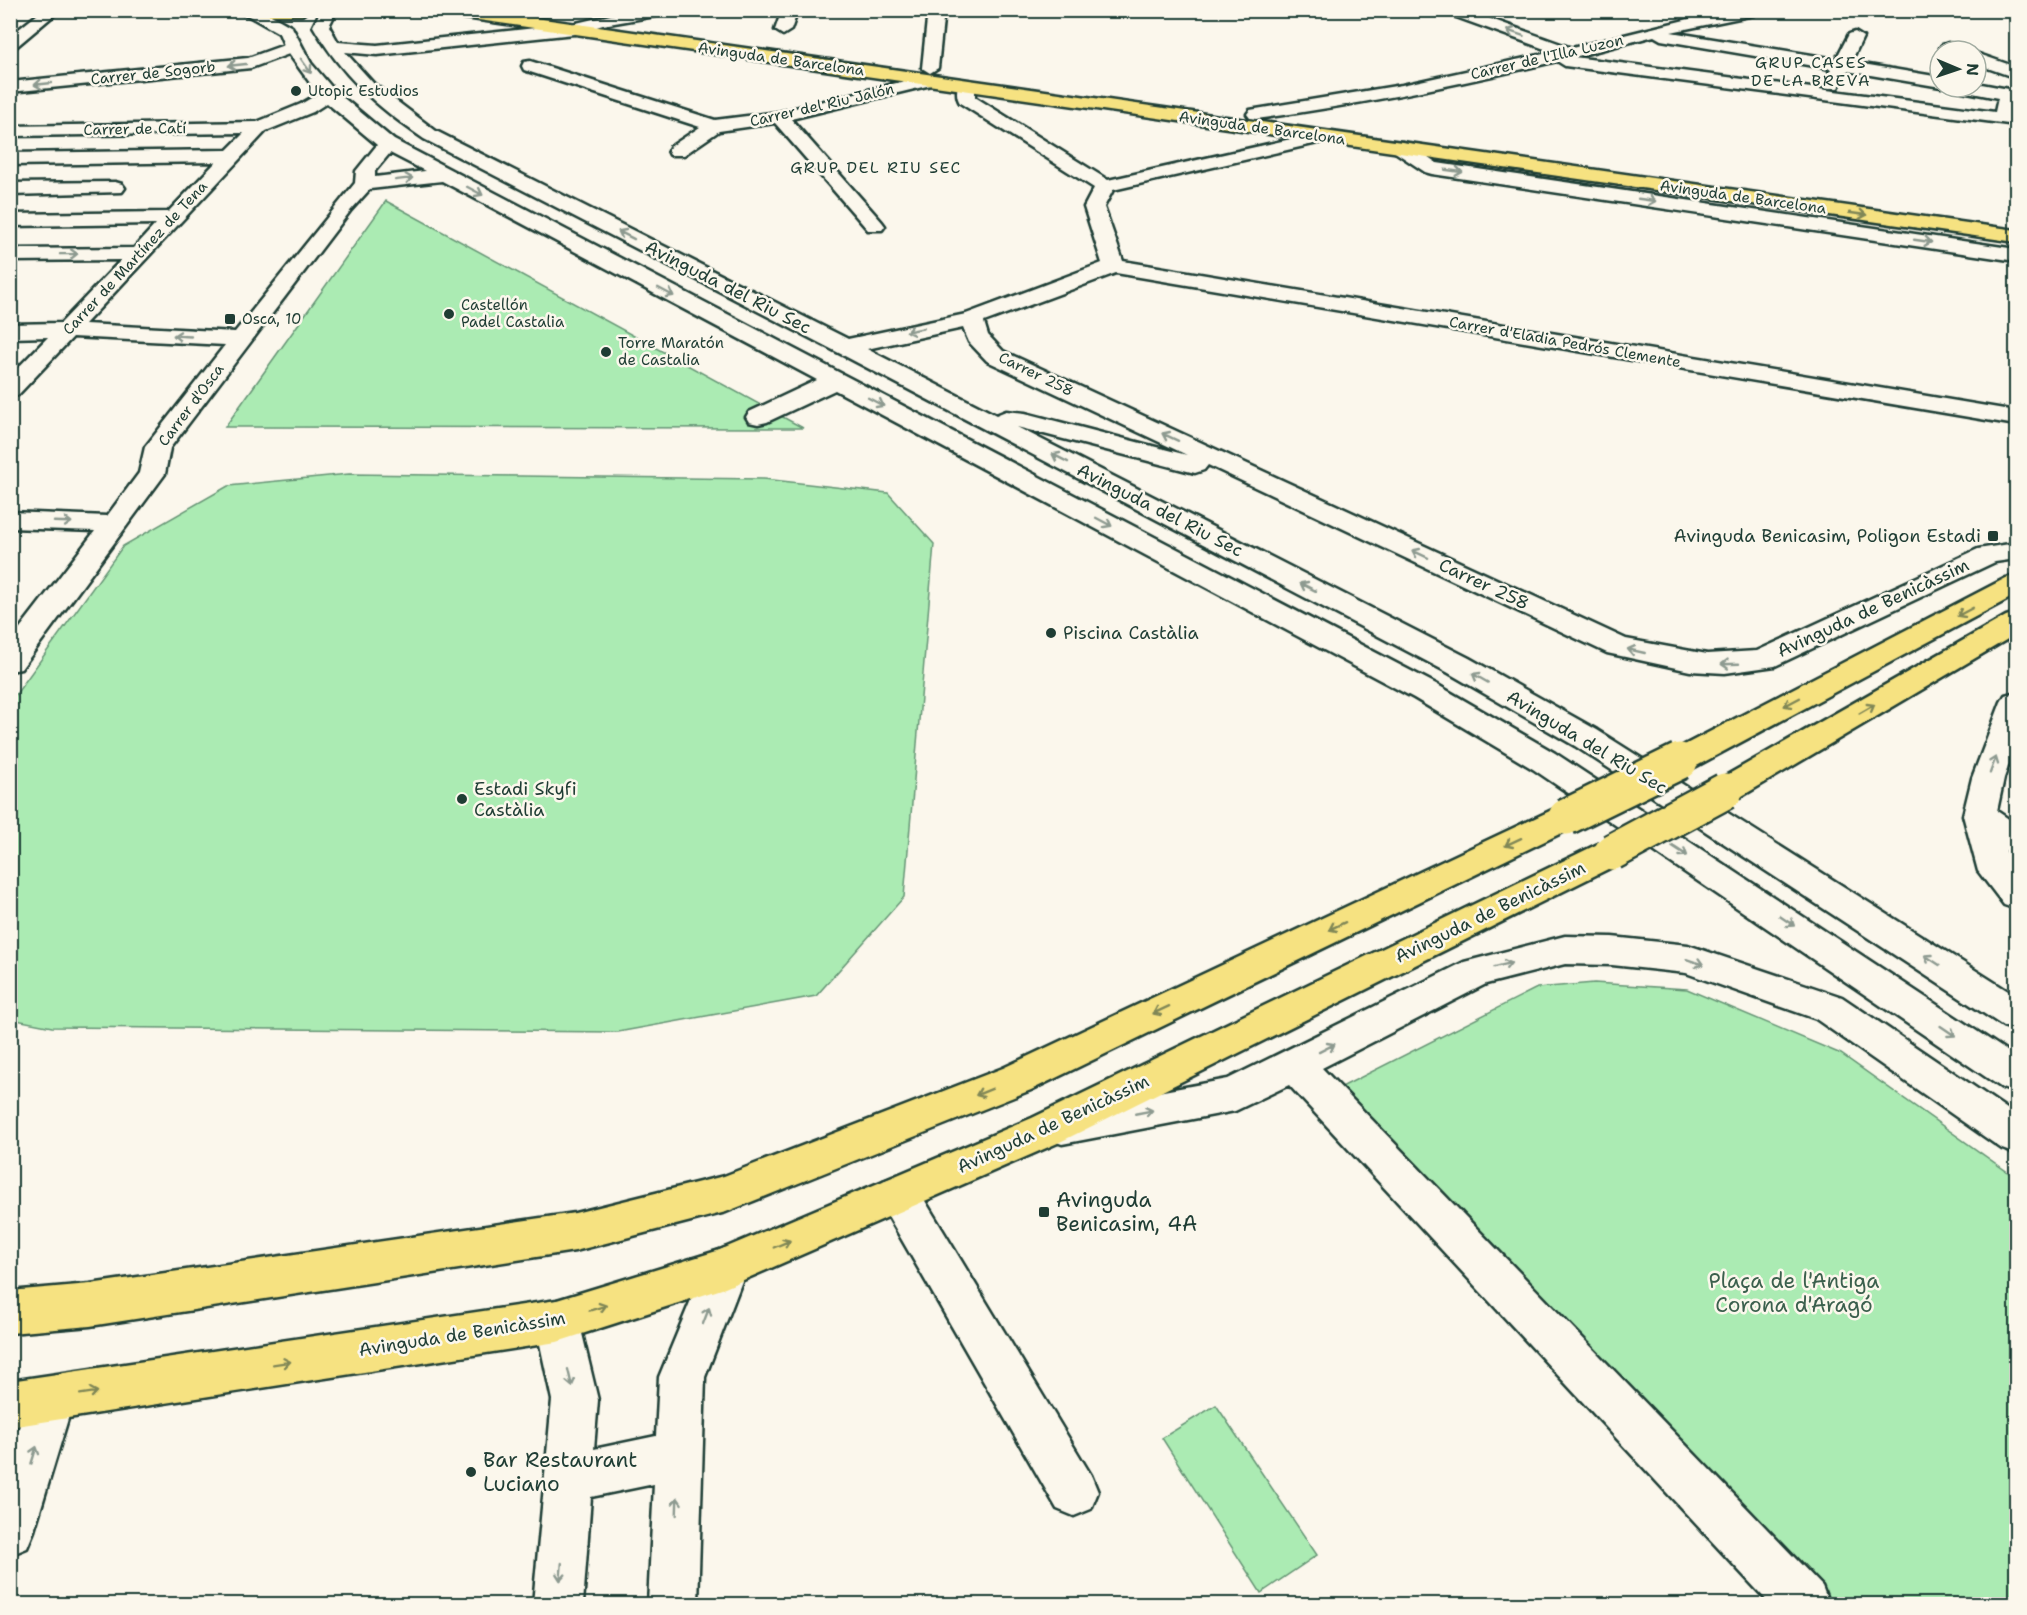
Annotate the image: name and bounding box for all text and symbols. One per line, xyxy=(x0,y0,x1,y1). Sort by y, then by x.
one-way arrow xyxy=(1506,27,1525,38)
street label: Carrer de l'Illa Luzon xyxy=(1469,30,1625,84)
street label: Avinguda de Barcelona xyxy=(696,37,866,81)
north arrow xyxy=(1928,39,1988,99)
district label: GRUP CASES DE LA BREVA xyxy=(1751,52,1871,91)
street label: Carrer de Sogorb xyxy=(90,57,216,89)
one-way arrow xyxy=(300,58,312,74)
one-way arrow xyxy=(228,60,248,71)
text: N xyxy=(1962,63,1983,76)
one-way arrow xyxy=(34,79,54,90)
street label: Carrer del Riu Jalón xyxy=(748,79,896,131)
place label: Utopic Estudios xyxy=(308,81,419,101)
marker: Utopic Estudios xyxy=(289,84,303,98)
street label: Avinguda de Barcelona xyxy=(1177,106,1347,150)
street label: Carrer de Catí xyxy=(83,118,187,140)
district label: GRUP DEL RIU SEC xyxy=(790,157,962,178)
one-way arrow xyxy=(1443,166,1463,177)
one-way arrow xyxy=(394,174,414,185)
street label: Avinguda de Barcelona xyxy=(1658,175,1828,219)
street label: Carrer de Martínez de Tena xyxy=(58,176,212,339)
one-way arrow xyxy=(466,185,483,197)
one-way arrow xyxy=(1636,194,1656,205)
one-way arrow xyxy=(1848,208,1867,219)
one-way arrow xyxy=(617,228,635,240)
street label: Avinguda del Riu Sec xyxy=(641,235,815,339)
one-way arrow xyxy=(1912,235,1932,246)
one-way arrow xyxy=(58,248,78,260)
one-way arrow xyxy=(657,286,675,298)
place label: Castellón Padel Castalia xyxy=(461,295,565,332)
marker: Castellón Padel Castalia xyxy=(442,307,456,321)
place label: Osca, 10 xyxy=(242,309,302,329)
marker: Osca, 10 xyxy=(223,312,237,326)
street label: Carrer d'Eladia Pedrós Clemente xyxy=(1448,312,1682,372)
one-way arrow xyxy=(905,325,925,336)
one-way arrow xyxy=(173,331,193,342)
place label: Torre Maratón de Castalia xyxy=(618,333,724,370)
marker: Torre Maratón de Castalia xyxy=(599,345,613,359)
street label: Carrer 258 xyxy=(995,347,1077,401)
street label: Carrer d'Osca xyxy=(154,359,229,450)
one-way arrow xyxy=(867,396,884,408)
one-way arrow xyxy=(1162,431,1180,443)
one-way arrow xyxy=(1052,452,1070,463)
street label: Avinguda del Riu Sec xyxy=(1073,458,1247,562)
one-way arrow xyxy=(52,516,72,528)
one-way arrow xyxy=(1095,517,1113,528)
place label: Avinguda Benicasim, Poligon Estadi xyxy=(1674,524,1981,548)
marker: Avinguda Benicasim, Poligon Estadi xyxy=(1986,529,2000,543)
one-way arrow xyxy=(1412,548,1430,559)
street label: Carrer 258 xyxy=(1435,553,1533,615)
street label: Avinguda de Benicàssim xyxy=(1773,553,1973,663)
one-way arrow xyxy=(1300,581,1317,593)
one-way arrow xyxy=(1956,606,1974,618)
place label: Piscina Castàlia xyxy=(1063,621,1199,645)
marker: Piscina Castàlia xyxy=(1044,626,1058,640)
one-way arrow xyxy=(1627,644,1646,656)
one-way arrow xyxy=(1721,659,1740,670)
one-way arrow xyxy=(1472,672,1489,684)
street label: Avinguda del Riu Sec xyxy=(1502,684,1672,800)
one-way arrow xyxy=(1784,696,1801,708)
one-way arrow xyxy=(1858,703,1875,715)
one-way arrow xyxy=(1989,756,2000,775)
place label: Estadi Skyfi Castàlia xyxy=(474,777,577,822)
marker: Estadi Skyfi Castàlia xyxy=(455,792,469,806)
one-way arrow xyxy=(1504,837,1522,849)
one-way arrow xyxy=(1672,844,1689,857)
street label: Avinguda de Benicàssim xyxy=(1391,855,1589,969)
one-way arrow xyxy=(1778,915,1794,927)
one-way arrow xyxy=(1328,921,1346,933)
one-way arrow xyxy=(1924,954,1941,966)
one-way arrow xyxy=(1685,957,1704,968)
one-way arrow xyxy=(1493,959,1512,971)
one-way arrow xyxy=(1152,1005,1170,1017)
one-way arrow xyxy=(1939,1025,1956,1037)
one-way arrow xyxy=(1317,1041,1335,1053)
street label: Avinguda de Benicàssim xyxy=(953,1069,1153,1179)
one-way arrow xyxy=(975,1087,993,1098)
one-way arrow xyxy=(1134,1106,1154,1117)
place label: Avinguda Benicasim, 4A xyxy=(1056,1186,1197,1238)
marker: Avinguda Benicasim, 4A xyxy=(1037,1205,1051,1219)
one-way arrow xyxy=(772,1238,790,1249)
park label: Plaça de l'Antiga Corona d'Aragó xyxy=(1709,1267,1879,1319)
one-way arrow xyxy=(588,1302,607,1313)
street label: Avinguda de Benicàssim xyxy=(357,1306,567,1362)
one-way arrow xyxy=(701,1307,712,1325)
one-way arrow xyxy=(272,1358,291,1369)
one-way arrow xyxy=(565,1368,576,1387)
one-way arrow xyxy=(79,1387,99,1398)
one-way arrow xyxy=(29,1446,40,1465)
place label: Bar Restaurant Luciano xyxy=(483,1446,637,1498)
marker: Bar Restaurant Luciano xyxy=(464,1465,478,1479)
one-way arrow xyxy=(671,1497,683,1517)
one-way arrow xyxy=(555,1561,566,1581)

